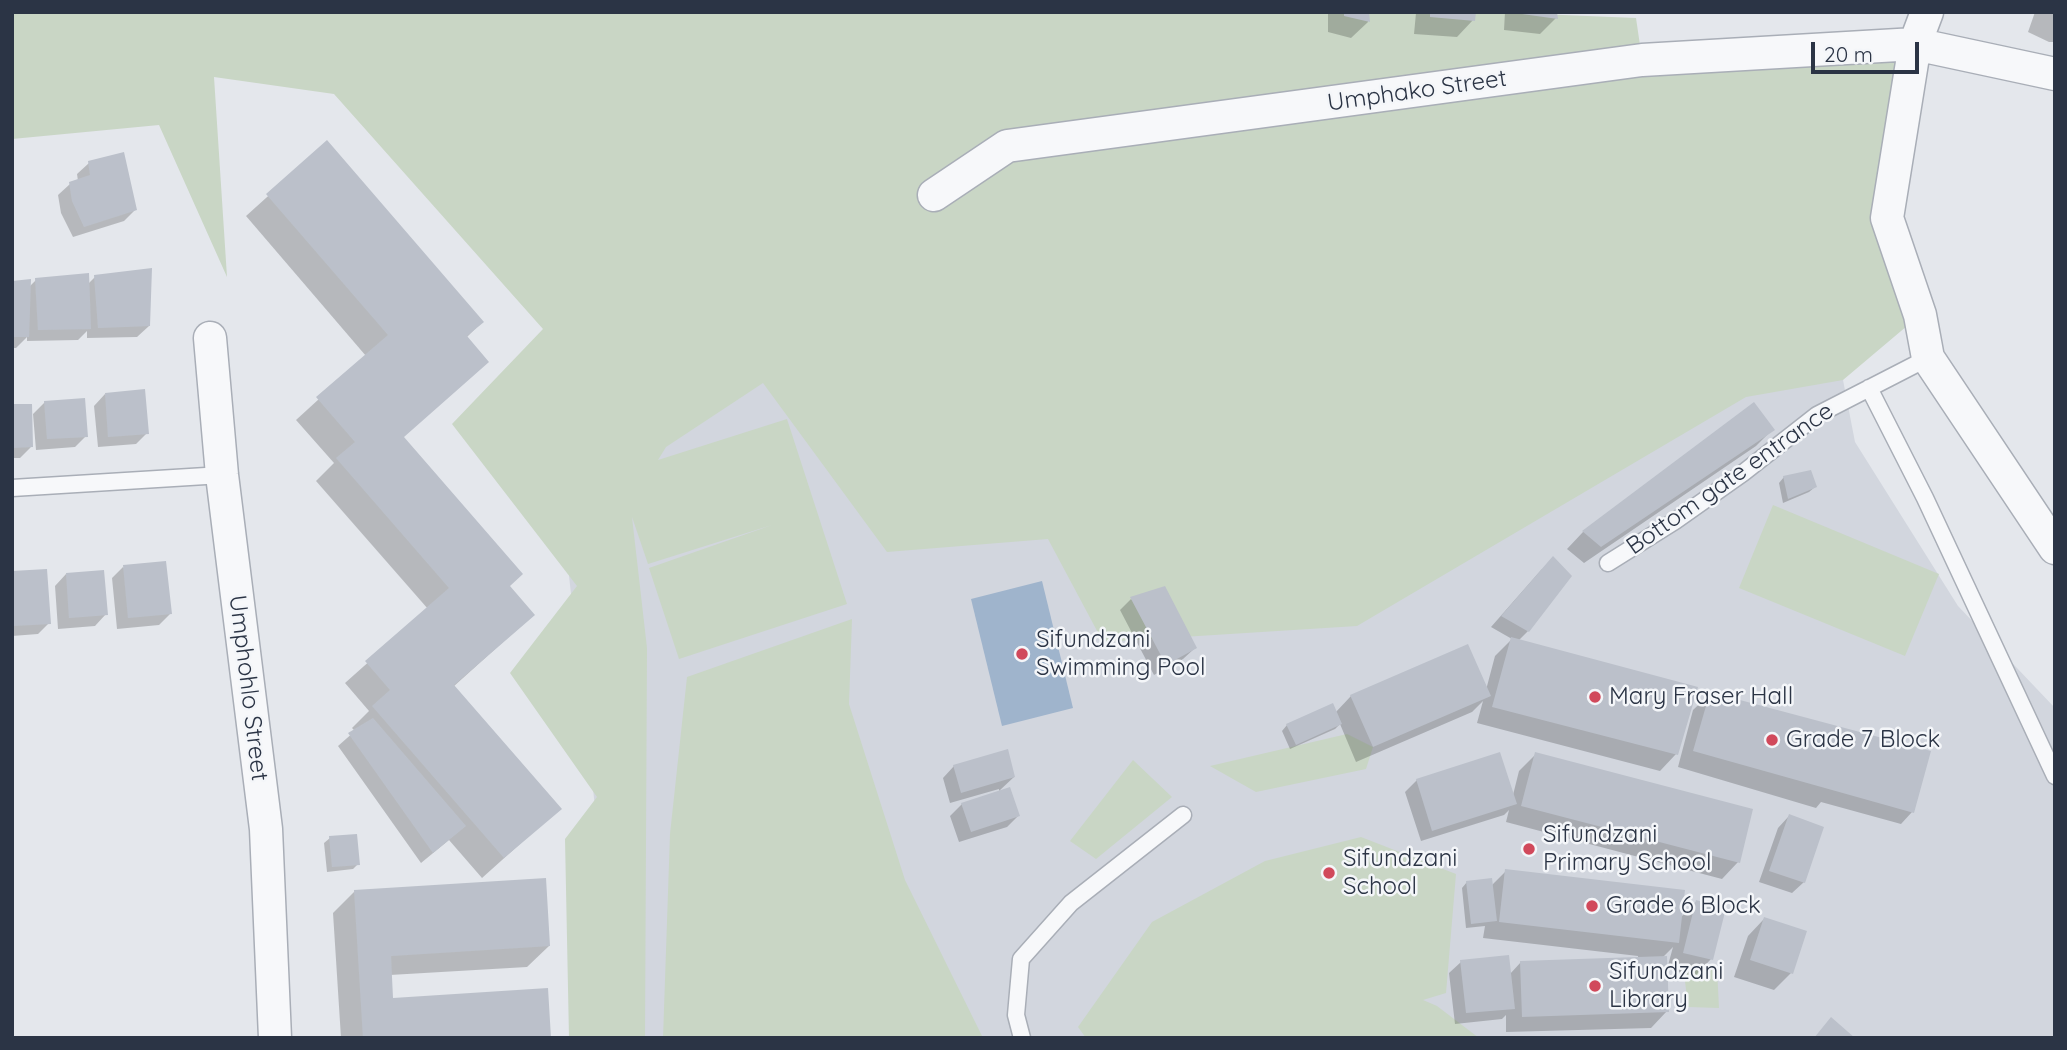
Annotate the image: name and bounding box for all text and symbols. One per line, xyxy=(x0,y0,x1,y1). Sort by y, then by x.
scale bar xyxy=(1815,28,1924,72)
text: 20 m xyxy=(1824,41,1873,67)
street label: Umphako Street xyxy=(1326,64,1508,118)
street label: Bottom gate entrance xyxy=(1621,397,1839,561)
street label: Umphohlo Street xyxy=(222,593,274,783)
place label: Sifundzani Swimming Pool xyxy=(1036,626,1206,682)
marker: Sifundzani Swimming Pool xyxy=(1014,646,1030,662)
place label: Mary Fraser Hall xyxy=(1609,683,1793,711)
marker: Mary Fraser Hall xyxy=(1587,689,1603,705)
place label: Grade 7 Block xyxy=(1786,726,1940,754)
marker: Grade 7 Block xyxy=(1764,732,1780,748)
place label: Sifundzani Primary School xyxy=(1543,821,1712,877)
marker: Sifundzani Primary School xyxy=(1521,841,1537,857)
place label: Sifundzani School xyxy=(1343,845,1457,901)
marker: Sifundzani School xyxy=(1321,865,1337,881)
place label: Grade 6 Block xyxy=(1606,892,1761,920)
marker: Grade 6 Block xyxy=(1584,898,1600,914)
place label: Sifundzani Library xyxy=(1609,958,1723,1014)
marker: Sifundzani Library xyxy=(1587,978,1603,994)

